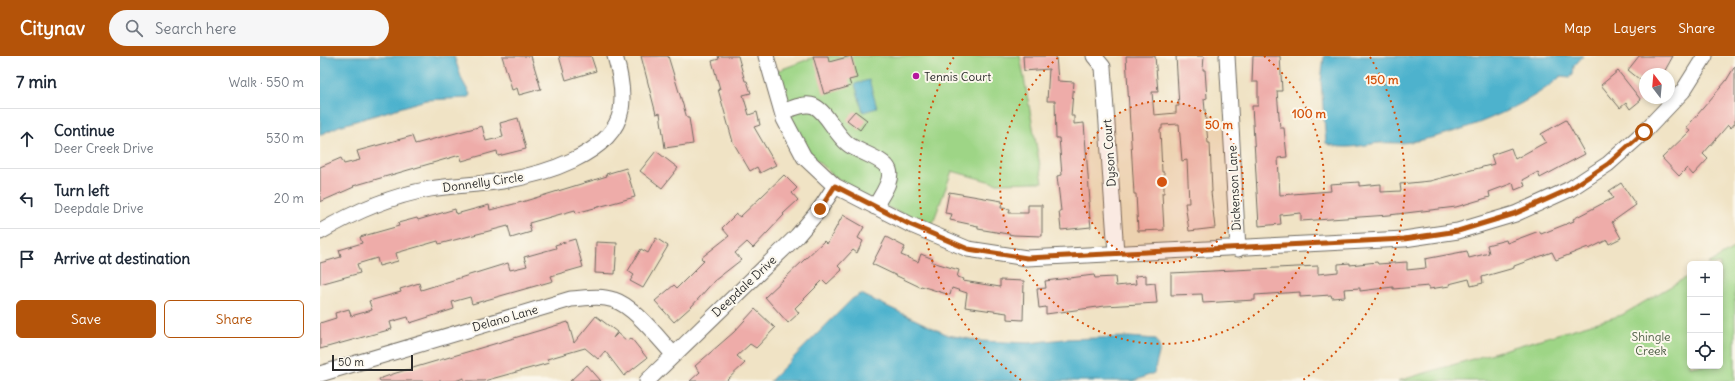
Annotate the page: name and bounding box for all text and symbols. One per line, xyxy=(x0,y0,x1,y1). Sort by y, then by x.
search box xyxy=(109,10,389,46)
text: Citynav xyxy=(20,16,85,40)
icon: search xyxy=(123,17,145,39)
text: Search here xyxy=(155,19,236,38)
text: Map xyxy=(1564,19,1591,37)
text: Layers xyxy=(1613,19,1656,37)
text: Share xyxy=(1678,19,1715,37)
north arrow xyxy=(1639,68,1675,104)
place label: Tennis Court xyxy=(924,69,991,84)
text: 7 min xyxy=(16,71,57,93)
marker: Tennis Court xyxy=(911,71,921,81)
text: 150 m xyxy=(1366,72,1399,87)
text: Walk · 550 m xyxy=(229,74,304,91)
text: 100 m xyxy=(1292,106,1326,121)
text: 50 m xyxy=(1205,117,1234,132)
street label: Dyson Court xyxy=(1099,119,1119,187)
text: Continue xyxy=(54,121,115,140)
route start xyxy=(1635,123,1653,141)
icon: ahead xyxy=(16,128,38,150)
text: 530 m xyxy=(266,130,304,147)
text: Deer Creek Drive xyxy=(54,140,154,157)
street label: Dickenson Lane xyxy=(1224,145,1244,231)
street label: Donnelly Circle xyxy=(442,169,524,195)
centre of rings xyxy=(1155,175,1169,189)
text: Turn left xyxy=(54,181,109,200)
icon: left xyxy=(16,188,38,210)
text: 20 m xyxy=(274,190,304,207)
text: Deepdale Drive xyxy=(54,200,143,217)
route end xyxy=(811,200,829,218)
icon: arrive xyxy=(16,248,38,270)
text: Arrive at destination xyxy=(54,249,190,268)
street label: Deepdale Drive xyxy=(709,252,779,320)
map controls xyxy=(1687,261,1723,369)
button: + xyxy=(1687,261,1723,297)
button: − xyxy=(1687,297,1723,333)
button: Save xyxy=(16,300,156,338)
button: Share xyxy=(164,300,304,338)
street label: Delano Lane xyxy=(470,301,540,335)
park label: Shingle Creek xyxy=(1631,329,1671,358)
button: locate xyxy=(1687,333,1723,369)
scale bar xyxy=(332,353,413,372)
text: 50 m xyxy=(338,355,364,369)

